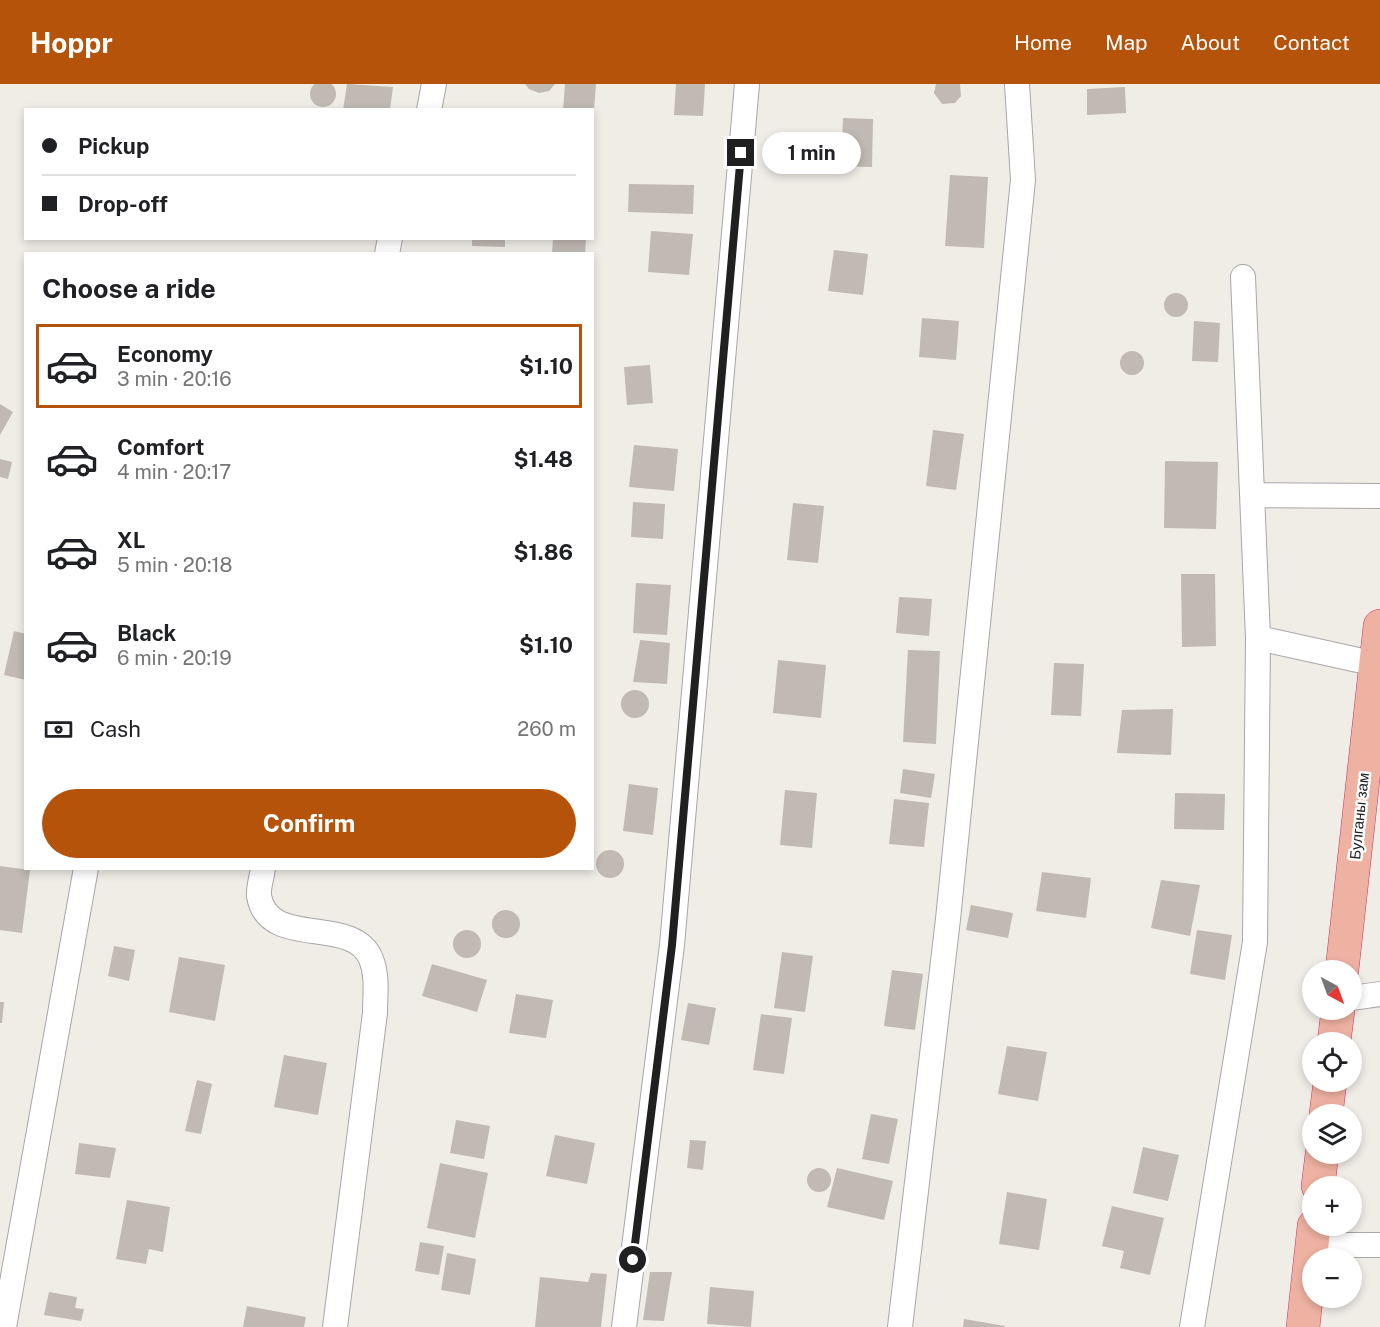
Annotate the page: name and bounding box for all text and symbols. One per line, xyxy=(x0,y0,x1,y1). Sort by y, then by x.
text: Hoppr xyxy=(30,26,113,59)
text: Home xyxy=(1014,30,1072,55)
text: Map xyxy=(1105,30,1148,55)
text: About xyxy=(1181,30,1240,55)
text: Contact xyxy=(1273,30,1350,55)
callout: 1 min xyxy=(762,132,861,174)
text: Pickup xyxy=(78,133,149,159)
route end xyxy=(727,139,754,166)
text: 1 min xyxy=(787,141,836,165)
text: Drop-off xyxy=(78,191,168,217)
text: Choose a ride xyxy=(42,272,216,304)
icon: car xyxy=(45,339,99,393)
text: Economy xyxy=(117,341,213,367)
text: $1.10 xyxy=(519,353,573,379)
text: 3 min · 20:16 xyxy=(117,367,232,391)
icon: car xyxy=(45,432,99,486)
text: Comfort xyxy=(117,434,204,460)
text: $1.48 xyxy=(514,446,573,472)
text: 4 min · 20:17 xyxy=(117,460,231,484)
icon: car xyxy=(45,525,99,579)
text: XL xyxy=(117,527,145,553)
text: $1.86 xyxy=(513,539,573,565)
text: 5 min · 20:18 xyxy=(117,553,233,577)
icon: car xyxy=(45,618,99,672)
text: Black xyxy=(117,620,176,646)
text: $1.10 xyxy=(519,632,573,658)
text: 6 min · 20:19 xyxy=(117,646,232,670)
icon: cash xyxy=(42,713,75,746)
text: Cash xyxy=(90,716,141,742)
text: 260 m xyxy=(517,717,576,741)
street label: Булганы зам xyxy=(1346,772,1372,860)
button: Confirm xyxy=(42,789,576,858)
north arrow xyxy=(1302,960,1362,1020)
map controls xyxy=(1302,960,1362,1308)
button: locate xyxy=(1302,1032,1362,1092)
button: layers xyxy=(1302,1104,1362,1164)
button: + xyxy=(1302,1176,1362,1236)
route start xyxy=(619,1246,646,1273)
button: − xyxy=(1302,1248,1362,1308)

